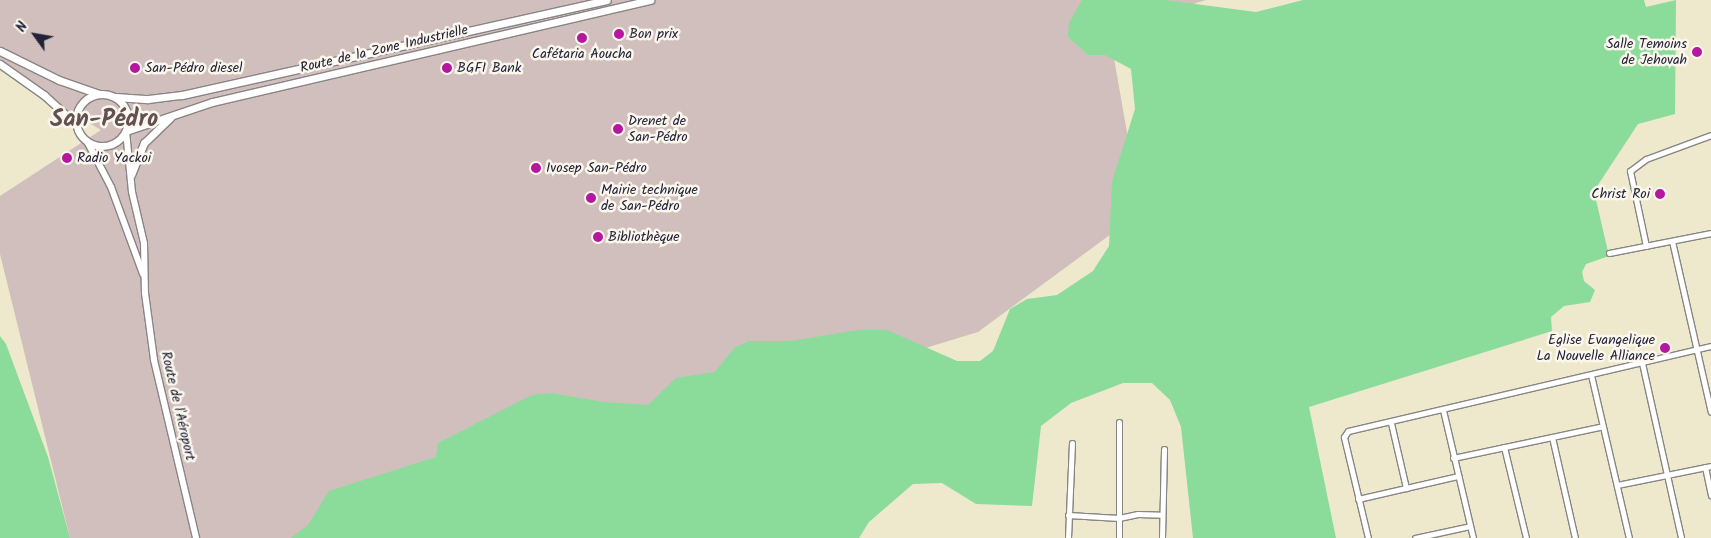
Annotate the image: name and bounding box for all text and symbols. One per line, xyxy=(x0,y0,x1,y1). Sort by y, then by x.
north arrow xyxy=(10,10,60,60)
text: N xyxy=(11,17,34,37)
street label: Route de la Zone Industrielle xyxy=(298,21,470,77)
place label: Bon prix xyxy=(629,26,678,42)
marker: Bon prix xyxy=(613,28,625,40)
marker: Cafétaria Aoucha xyxy=(576,32,588,44)
place label: Salle Temoins de Jehovah xyxy=(1606,36,1687,68)
place label: Cafétaria Aoucha xyxy=(532,46,632,62)
marker: Salle Temoins de Jehovah xyxy=(1691,46,1703,58)
place label: San-Pédro diesel xyxy=(145,60,243,76)
place label: BGFI Bank xyxy=(457,60,521,76)
marker: San-Pédro diesel xyxy=(129,62,141,74)
marker: BGFI Bank xyxy=(441,62,453,74)
district label: San-Pédro xyxy=(50,106,158,134)
place label: Drenet de San-Pédro xyxy=(628,113,688,146)
marker: Drenet de San-Pédro xyxy=(612,123,624,135)
place label: Radio Yackoi xyxy=(77,150,151,166)
marker: Radio Yackoi xyxy=(61,152,73,164)
place label: Ivosep San-Pédro xyxy=(546,160,647,176)
marker: Ivosep San-Pédro xyxy=(530,162,542,174)
place label: Mairie technique de San-Pédro xyxy=(601,182,698,214)
place label: Christ Roi xyxy=(1591,186,1650,202)
marker: Christ Roi xyxy=(1654,188,1666,200)
marker: Mairie technique de San-Pédro xyxy=(585,192,597,204)
place label: Bibliothèque xyxy=(608,229,679,245)
marker: Bibliothèque xyxy=(592,231,604,243)
place label: Eglise Evangelique La Nouvelle Alliance xyxy=(1536,332,1655,364)
marker: Eglise Evangelique La Nouvelle Alliance xyxy=(1659,342,1671,354)
street label: Route de l'Aéroport xyxy=(157,350,199,462)

